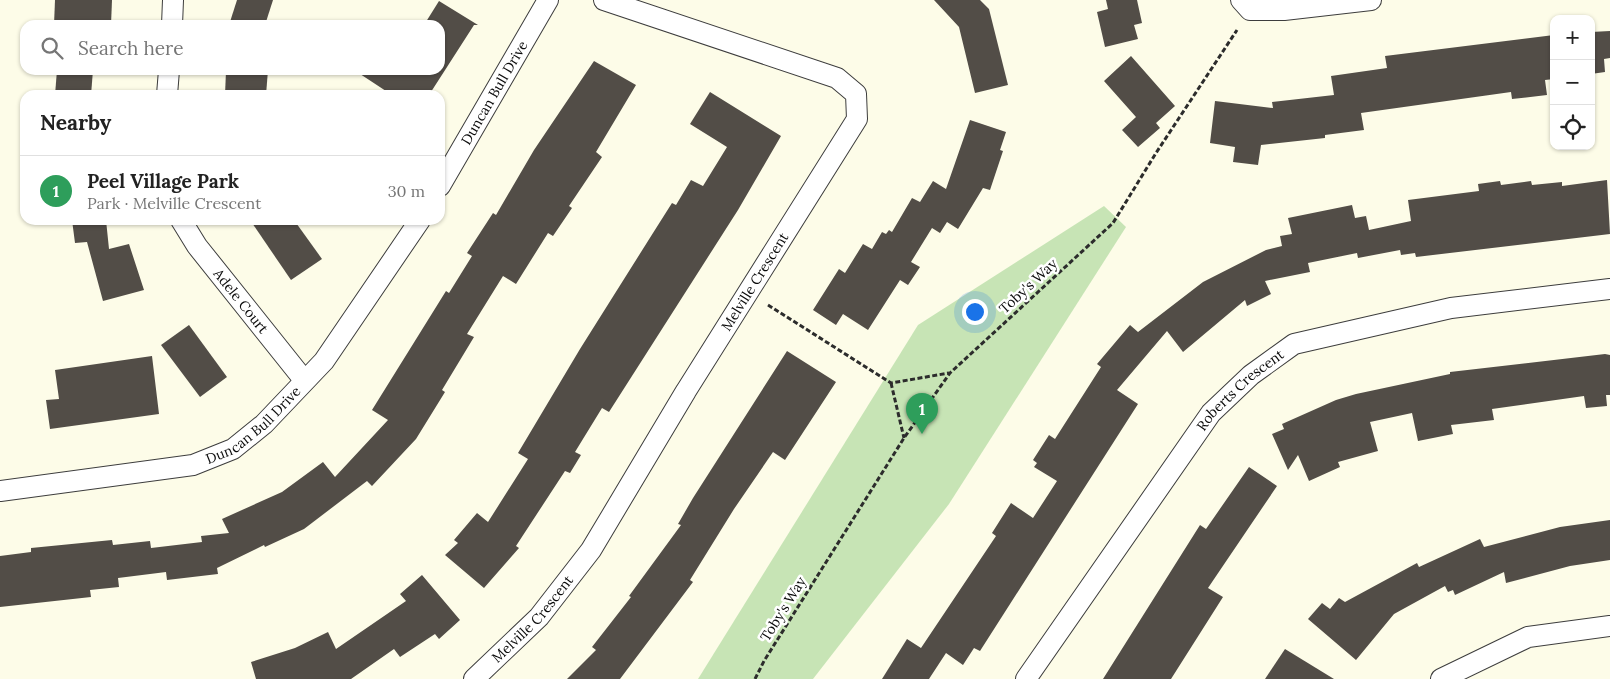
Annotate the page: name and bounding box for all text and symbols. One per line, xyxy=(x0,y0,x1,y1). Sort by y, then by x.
map controls xyxy=(1550,15,1595,150)
button: + xyxy=(1550,15,1595,60)
search box xyxy=(20,20,445,75)
icon: search xyxy=(38,34,66,62)
text: Search here xyxy=(78,36,184,60)
street label: Duncan Bull Drive xyxy=(457,37,532,148)
button: − xyxy=(1550,60,1595,105)
button: locate xyxy=(1550,105,1595,150)
text: Nearby xyxy=(40,109,111,136)
text: Peel Village Park xyxy=(87,169,239,193)
text: 1 xyxy=(53,181,59,201)
text: 30 m xyxy=(388,181,425,201)
text: Park · Melville Crescent xyxy=(87,193,261,213)
street label: Melville Crescent xyxy=(717,229,793,334)
street label: Toby's Way xyxy=(995,254,1061,317)
street label: Adele Court xyxy=(209,264,273,338)
your location xyxy=(962,299,988,325)
street label: Roberts Crescent xyxy=(1192,345,1288,434)
street label: Duncan Bull Drive xyxy=(203,382,305,468)
pin: 1 xyxy=(906,393,938,434)
street label: Melville Crescent xyxy=(488,571,577,666)
street label: Toby's Way xyxy=(756,573,810,645)

